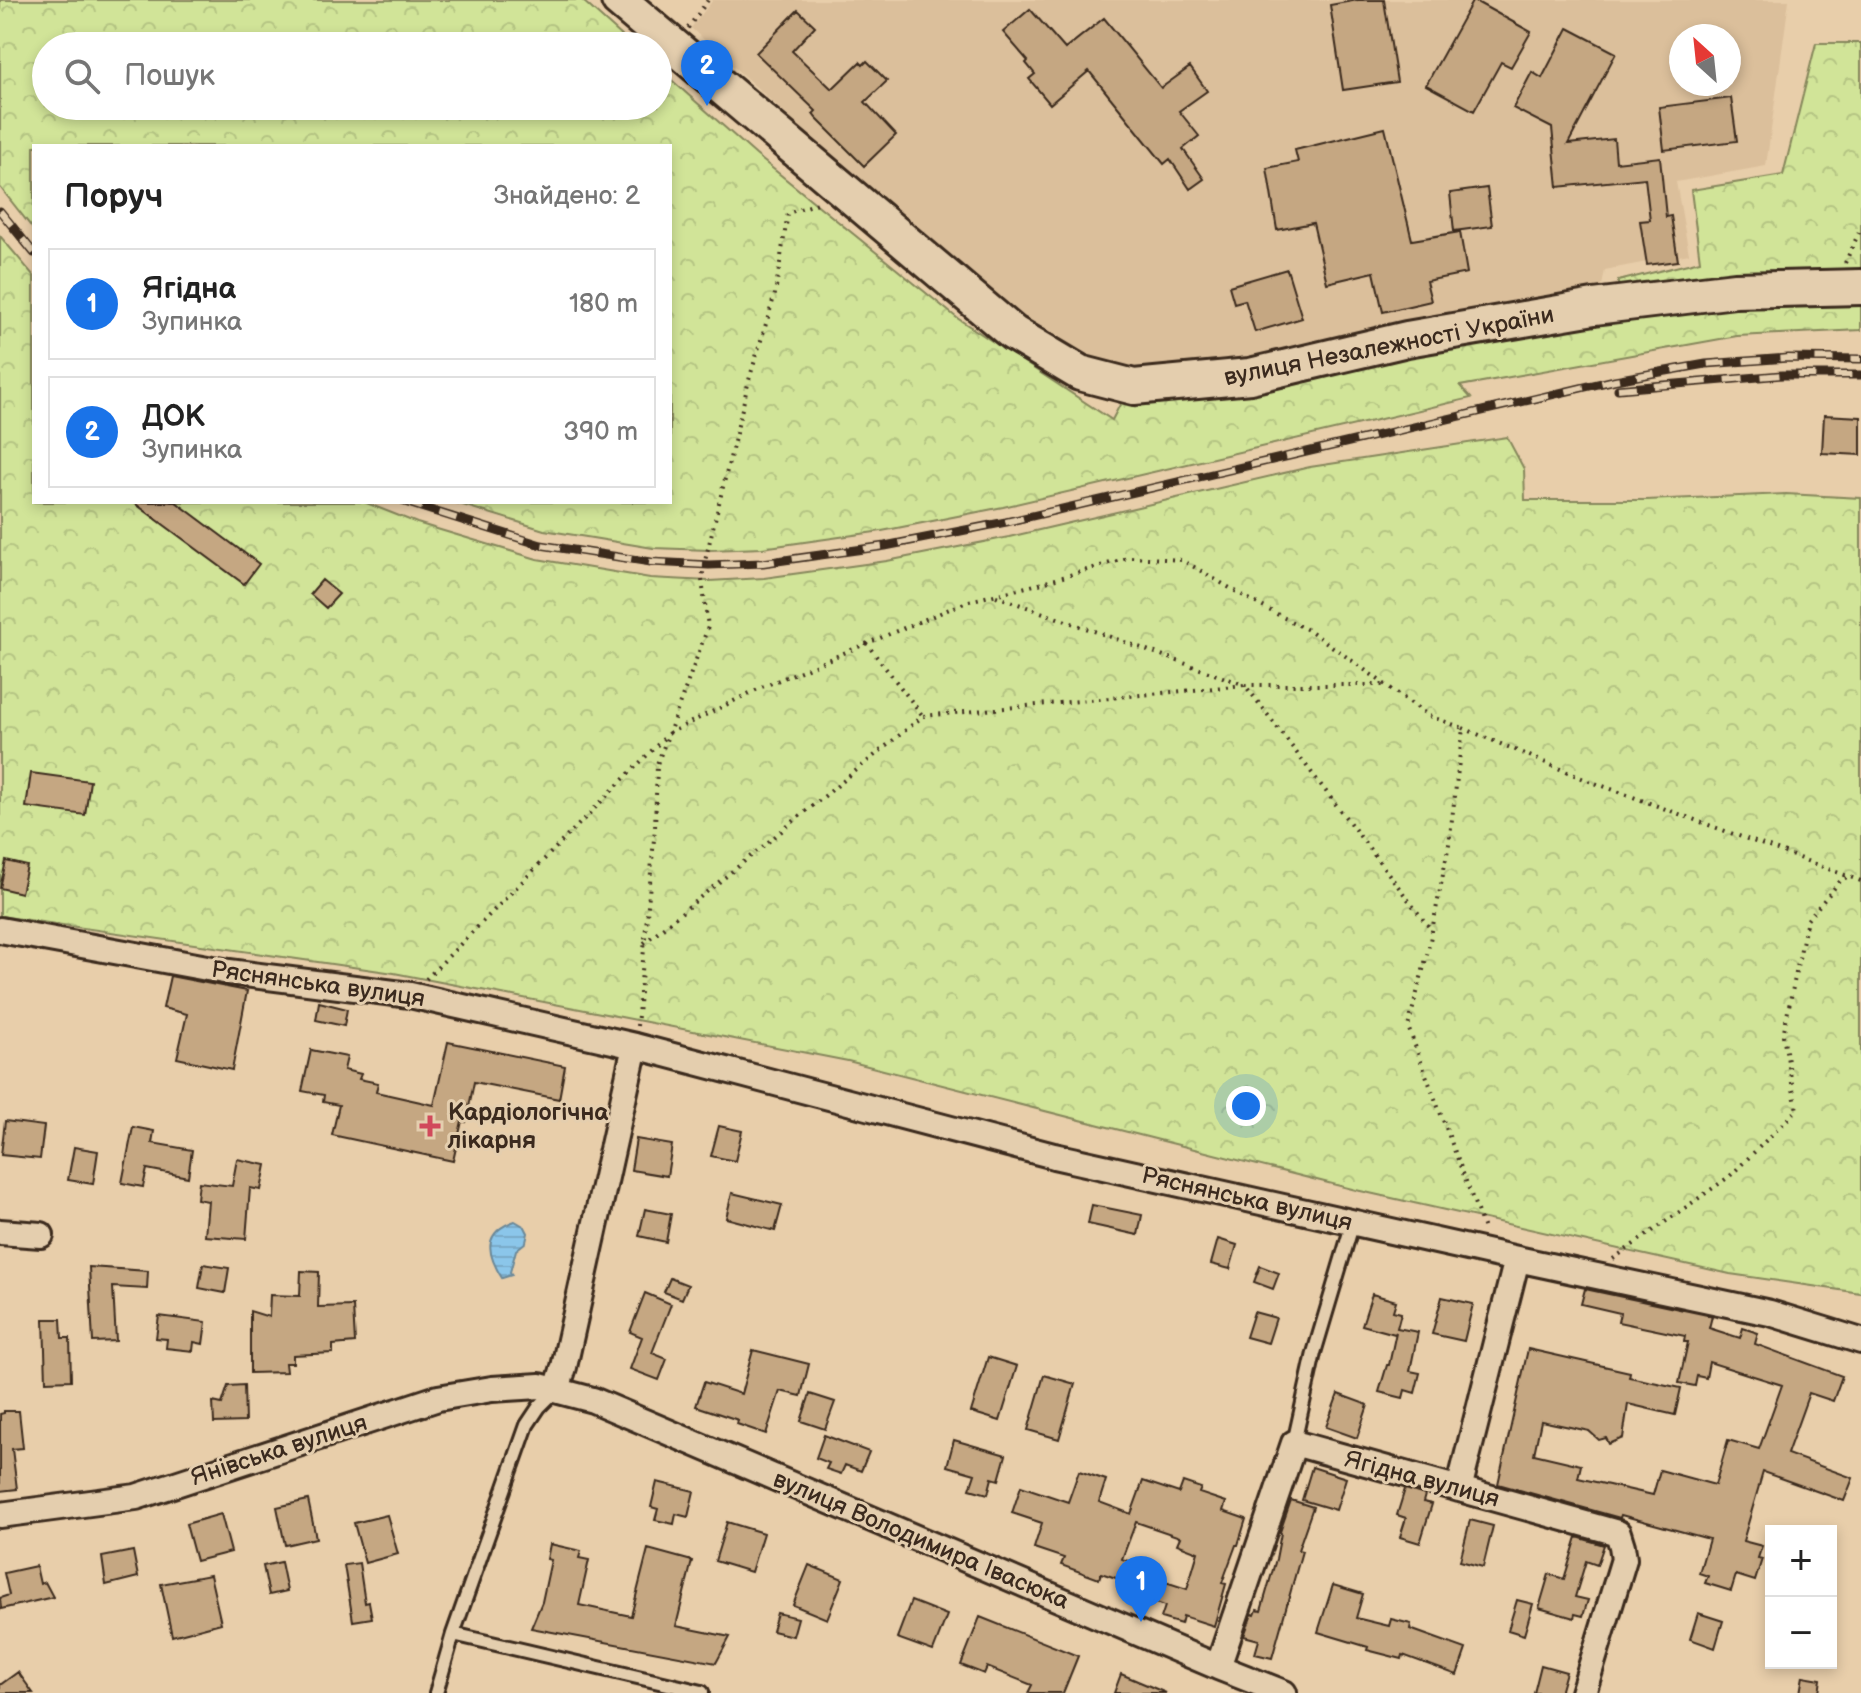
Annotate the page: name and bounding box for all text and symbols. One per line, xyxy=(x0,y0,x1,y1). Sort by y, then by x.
north arrow xyxy=(1669,24,1741,96)
search box xyxy=(32,32,672,120)
pin: 2 xyxy=(681,40,733,106)
icon: search xyxy=(60,54,104,98)
text: Пошук xyxy=(124,58,215,94)
text: Поруч xyxy=(64,176,163,217)
text: Знайдено: 2 xyxy=(494,181,640,212)
text: Ягідна xyxy=(142,271,236,307)
text: 1 xyxy=(87,289,97,320)
text: 180 m xyxy=(569,289,638,320)
street label: вулиця Незалежності України xyxy=(1222,300,1556,392)
text: Зупинка xyxy=(142,307,242,338)
text: ДОК xyxy=(142,399,205,435)
text: 2 xyxy=(84,417,100,448)
text: 390 m xyxy=(563,417,638,448)
text: Зупинка xyxy=(142,435,242,466)
street label: Ряснянська вулиця xyxy=(209,955,427,1013)
your location xyxy=(1226,1086,1266,1126)
place label: Кардіологічна лікарня xyxy=(447,1098,609,1155)
marker: Кардіологічна лікарня xyxy=(419,1115,441,1137)
street label: Ряснянська вулиця xyxy=(1139,1161,1355,1237)
street label: Янівська вулиця xyxy=(187,1408,371,1492)
street label: Ягідна вулиця xyxy=(1341,1444,1503,1514)
street label: вулиця Володимира Івасюка xyxy=(769,1464,1073,1616)
map controls xyxy=(1765,1525,1837,1669)
button: + xyxy=(1765,1525,1837,1597)
pin: 1 xyxy=(1115,1556,1167,1622)
button: − xyxy=(1765,1597,1837,1669)

